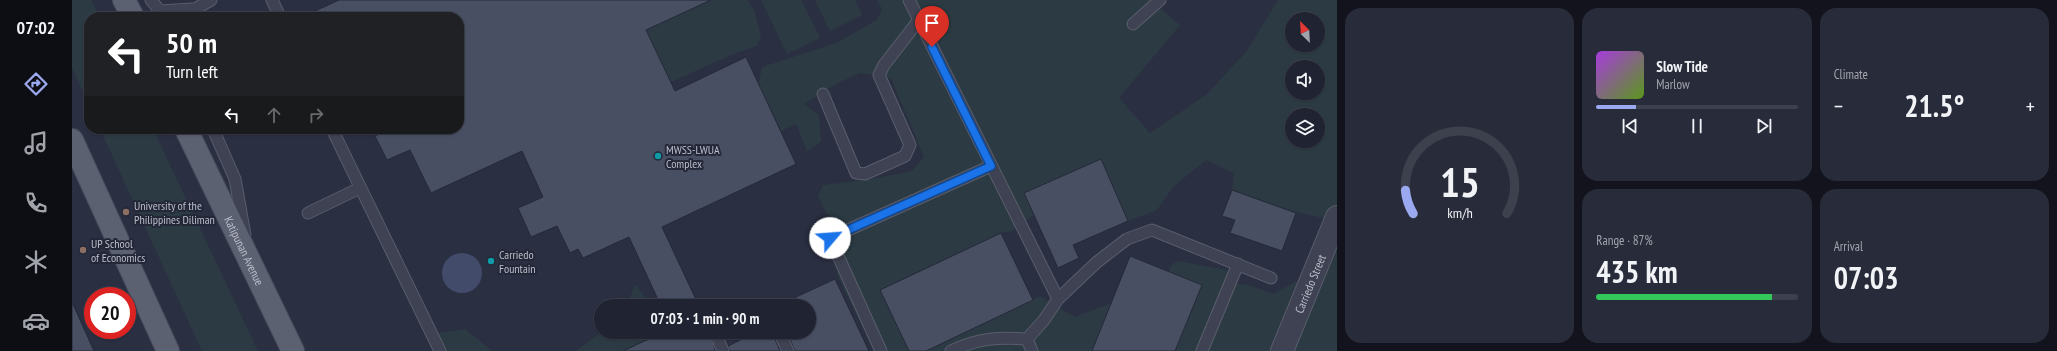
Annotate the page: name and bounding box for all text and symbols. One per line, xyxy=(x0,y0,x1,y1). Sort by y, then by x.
pin xyxy=(915,6,949,47)
icon: arrive xyxy=(921,12,943,34)
north arrow xyxy=(1285,12,1325,52)
map controls xyxy=(1285,12,1325,148)
text: 07:02 xyxy=(17,16,55,39)
text: 50 m xyxy=(166,24,217,61)
icon: left xyxy=(100,28,152,80)
text: Slow Tide xyxy=(1656,57,1708,76)
text: Turn left xyxy=(166,60,218,83)
button: sound xyxy=(1285,60,1325,100)
text: Climate xyxy=(1834,66,1868,83)
icon: directions xyxy=(22,70,50,98)
text: Marlow xyxy=(1656,76,1690,93)
text: 21.5° xyxy=(1904,86,1964,125)
text: − xyxy=(1834,92,1843,120)
text: + xyxy=(2026,92,2035,120)
icon: left xyxy=(221,104,243,126)
icon: ahead xyxy=(263,104,285,126)
icon: right xyxy=(305,104,327,126)
button: layers xyxy=(1285,108,1325,148)
icon: previous xyxy=(1619,115,1641,137)
icon: pause xyxy=(1686,115,1708,137)
icon: next xyxy=(1753,115,1775,137)
icon: music xyxy=(22,129,50,157)
place label: MWSS-LWUA Complex xyxy=(666,142,720,171)
marker: MWSS-LWUA Complex xyxy=(653,151,663,161)
text: 15 xyxy=(1440,154,1480,207)
icon: phone xyxy=(22,189,50,217)
place label: University of the Philippines Diliman xyxy=(134,198,215,227)
text: km/h xyxy=(1447,202,1472,221)
marker: University of the Philippines Diliman xyxy=(121,207,131,217)
street label: Katipunan Avenue xyxy=(222,214,268,288)
position arrow xyxy=(809,217,851,259)
text: Range · 87% xyxy=(1596,232,1653,249)
place label: UP School of Economics xyxy=(91,236,145,265)
text: Arrival xyxy=(1834,238,1863,255)
marker: UP School of Economics xyxy=(78,245,88,255)
place label: Carriedo Fountain xyxy=(499,247,536,276)
icon: climate xyxy=(22,248,50,276)
street label: Carriedo Street xyxy=(1291,251,1329,315)
text: 435 km xyxy=(1596,252,1678,291)
marker: Carriedo Fountain xyxy=(486,256,496,266)
text: 07:03 xyxy=(1834,258,1899,297)
speed limit sign: 20 xyxy=(84,287,136,339)
icon: car xyxy=(22,307,50,335)
text: 07:03 · 1 min · 90 m xyxy=(651,309,759,328)

